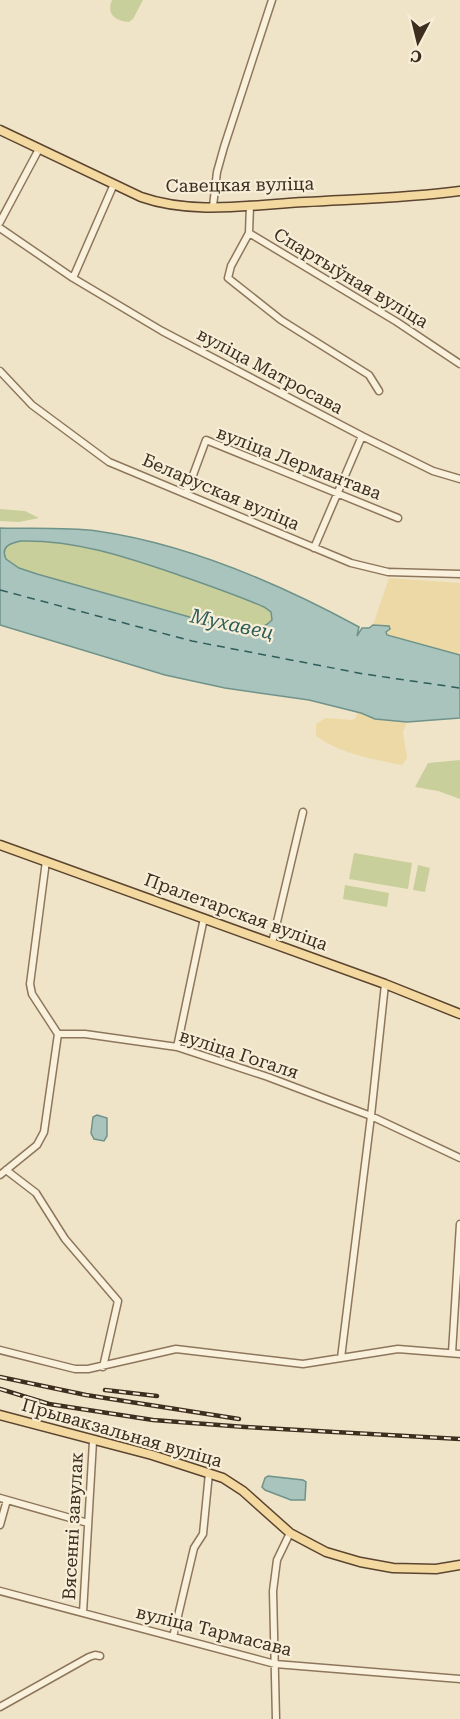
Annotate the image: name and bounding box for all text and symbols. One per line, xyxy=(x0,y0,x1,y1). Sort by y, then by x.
north arrow xyxy=(388,12,448,72)
text: С xyxy=(410,46,423,67)
street label: Савецкая вуліца xyxy=(166,173,315,196)
street label: Спартыўная вуліца xyxy=(270,223,433,332)
street label: вуліца Матросава xyxy=(194,323,347,418)
street label: вуліца Лермантава xyxy=(214,421,385,504)
street label: Беларуская вуліца xyxy=(140,449,303,534)
water label: Мухавец xyxy=(187,603,276,645)
street label: Пралетарская вуліца xyxy=(142,869,331,955)
street label: вуліца Гогаля xyxy=(177,1024,302,1083)
street label: Прывакзальная вуліца xyxy=(19,1394,225,1471)
street label: Вясенні завулак xyxy=(58,1452,87,1600)
street label: вуліца Тармасава xyxy=(134,1601,294,1660)

